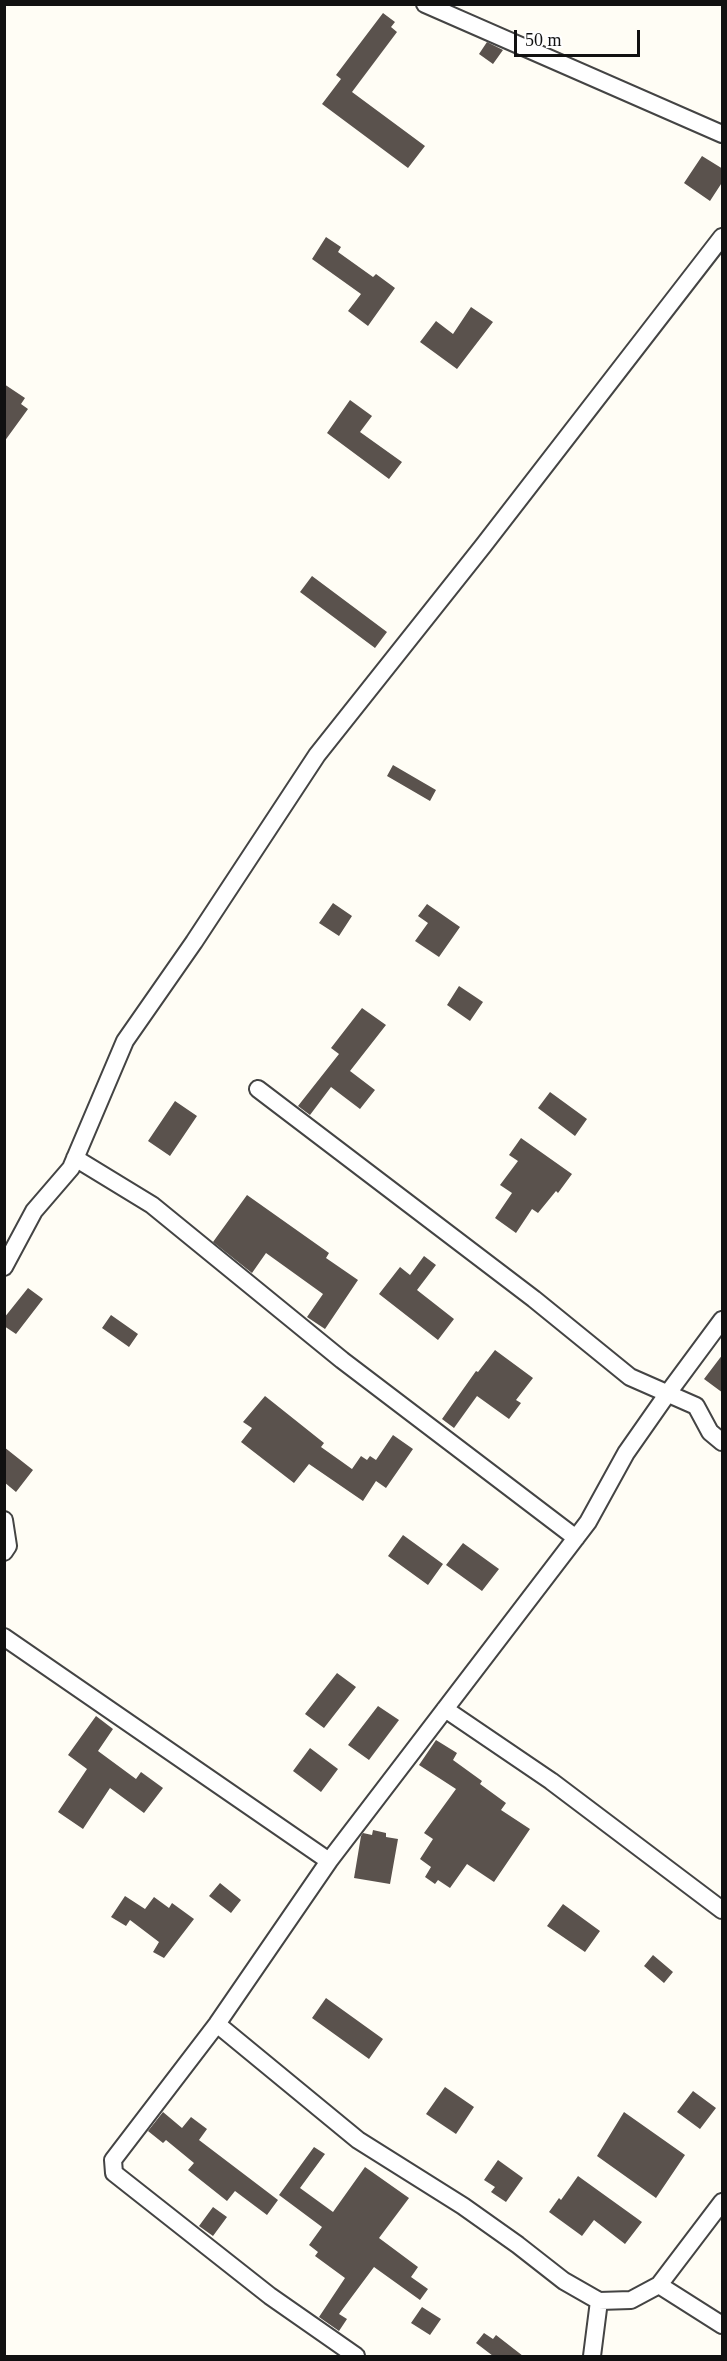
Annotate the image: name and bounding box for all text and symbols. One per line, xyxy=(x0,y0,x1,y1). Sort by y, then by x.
scale bar xyxy=(517,18,643,56)
text: 50 m xyxy=(525,30,562,50)

